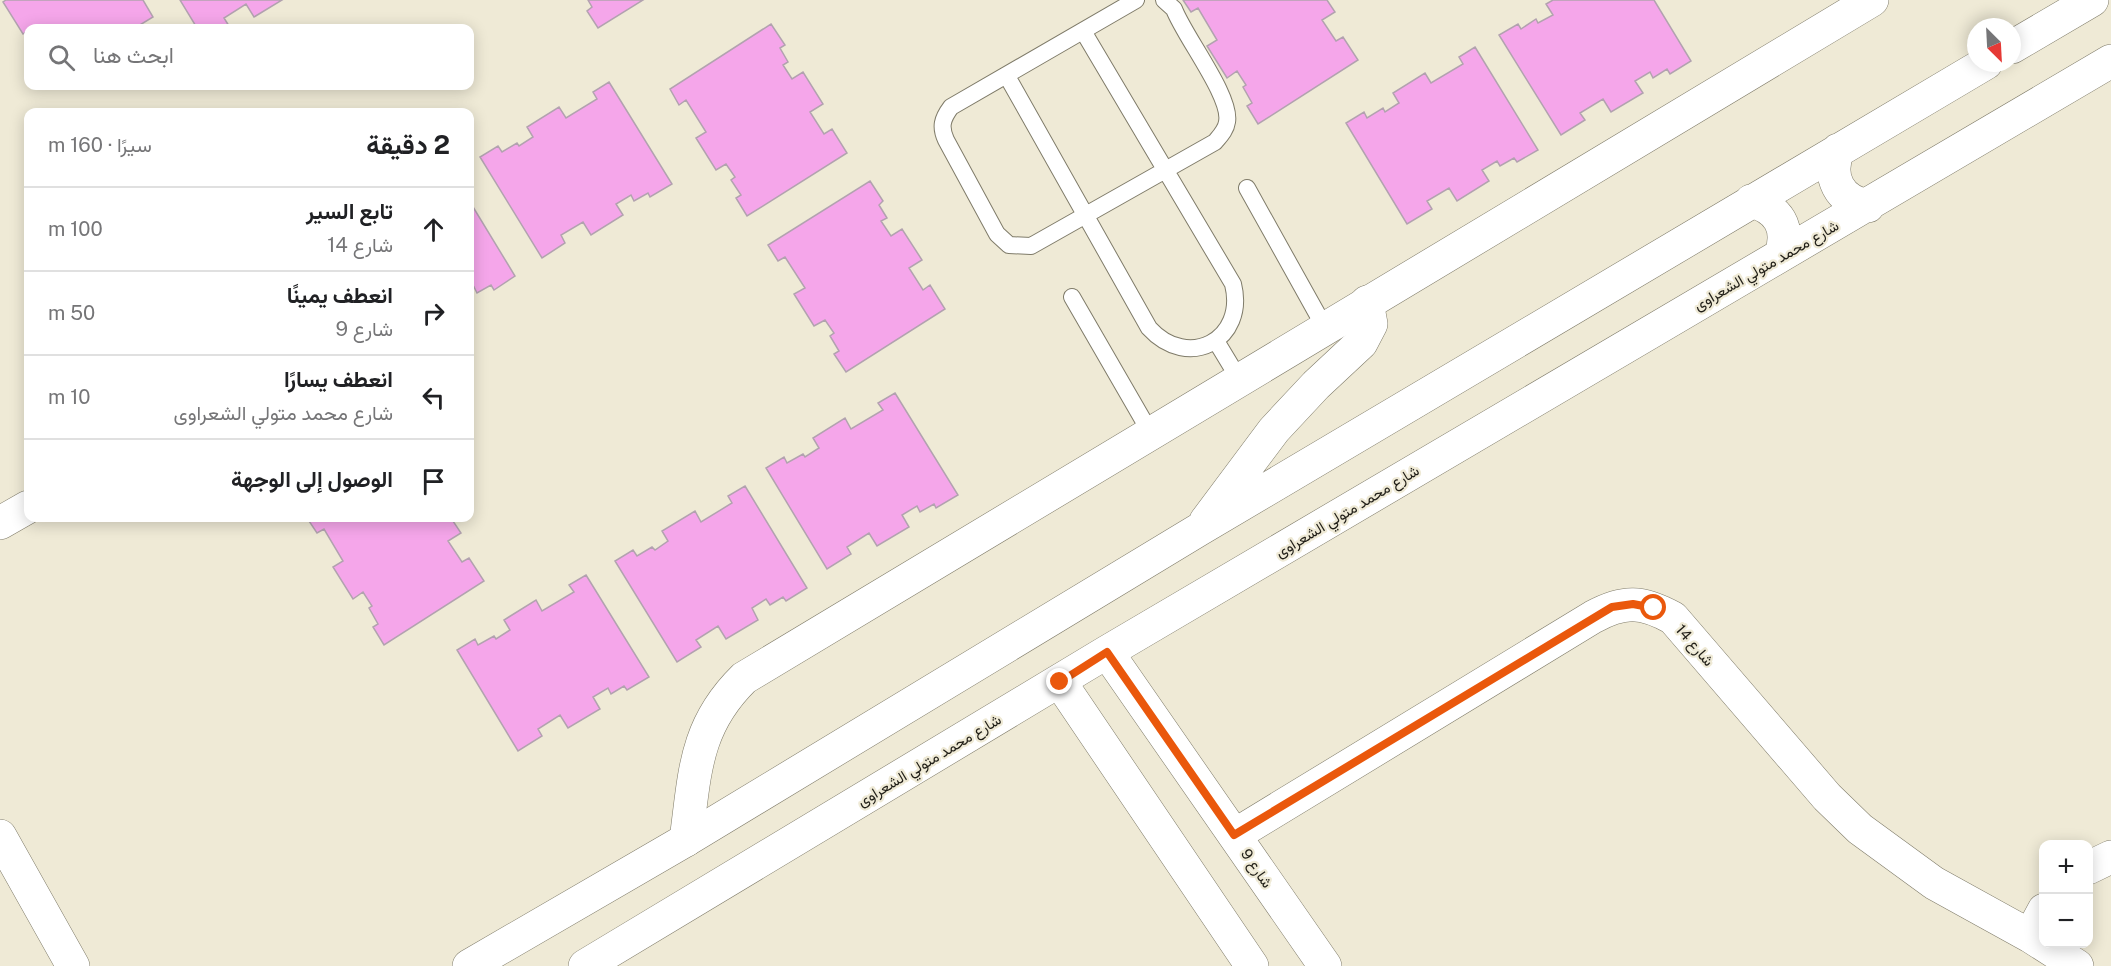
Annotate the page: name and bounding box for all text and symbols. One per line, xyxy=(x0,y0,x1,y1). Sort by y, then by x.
north arrow xyxy=(1967,18,2021,72)
search box xyxy=(24,24,474,90)
icon: search xyxy=(45,41,78,74)
text: ابحث هنا xyxy=(93,42,174,68)
text: 2 دقيقة xyxy=(366,129,450,160)
text: سيرًا · 160 m xyxy=(48,133,152,157)
text: تابع السير xyxy=(306,198,393,224)
icon: ahead xyxy=(417,213,450,246)
street label: شارع محمد متولي الشعراوى xyxy=(1690,216,1844,318)
text: 100 m xyxy=(48,217,103,241)
text: شارع 14 xyxy=(327,233,393,257)
text: انعطف يمينًا xyxy=(287,282,393,308)
icon: right xyxy=(417,297,450,330)
text: 50 m xyxy=(48,301,95,325)
text: شارع 9 xyxy=(335,317,393,341)
text: انعطف يسارًا xyxy=(284,366,393,392)
icon: left xyxy=(417,381,450,414)
text: 10 m xyxy=(48,385,91,409)
text: شارع محمد متولي الشعراوى xyxy=(174,401,393,425)
street label: شارع محمد متولي الشعراوى xyxy=(1272,461,1425,565)
icon: arrive xyxy=(417,465,450,498)
text: الوصول إلى الوجهة xyxy=(231,466,393,492)
route start xyxy=(1640,594,1666,620)
street label: شارع 14 xyxy=(1670,621,1718,671)
route end xyxy=(1046,668,1072,694)
street label: شارع محمد متولي الشعراوى xyxy=(854,710,1007,814)
map controls xyxy=(2039,840,2093,948)
button: + xyxy=(2039,840,2093,894)
street label: شارع 9 xyxy=(1235,845,1276,892)
button: − xyxy=(2039,894,2093,948)

